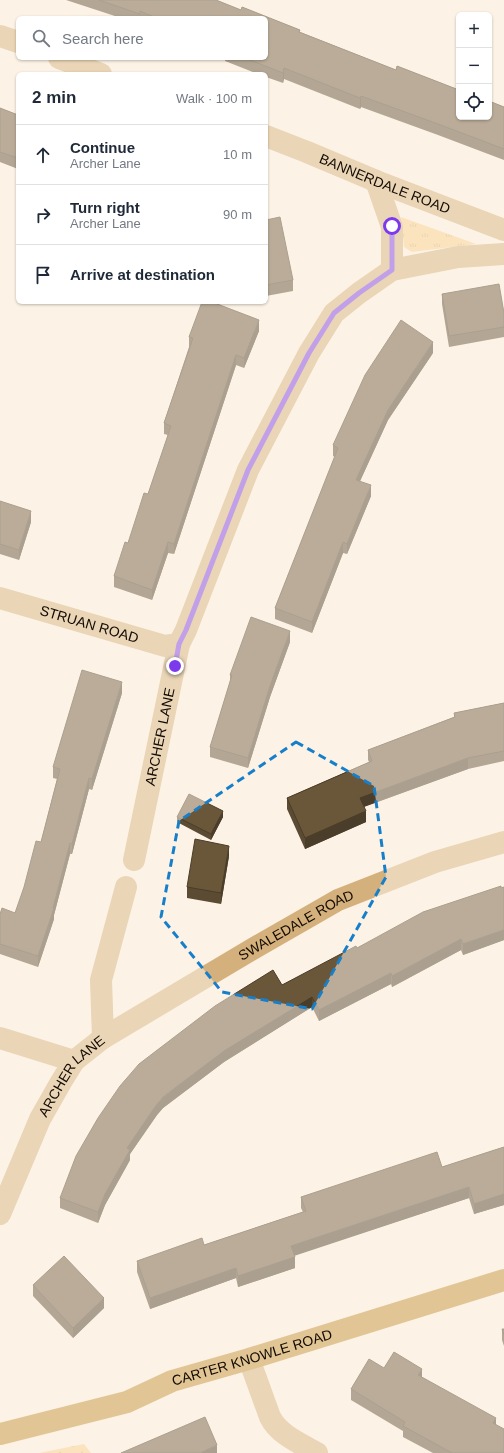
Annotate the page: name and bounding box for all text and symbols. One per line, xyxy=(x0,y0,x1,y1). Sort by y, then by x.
map controls xyxy=(456,12,492,120)
button: + xyxy=(456,12,492,48)
search box xyxy=(16,16,268,60)
icon: search xyxy=(30,27,52,49)
text: Search here xyxy=(62,30,144,47)
button: − xyxy=(456,48,492,84)
button: locate xyxy=(456,84,492,120)
text: 2 min xyxy=(32,88,76,107)
text: Walk · 100 m xyxy=(176,91,252,106)
text: Continue xyxy=(70,139,135,156)
icon: ahead xyxy=(32,144,54,166)
text: 10 m xyxy=(223,147,252,162)
street label: BANNERDALE ROAD xyxy=(317,150,452,217)
text: Archer Lane xyxy=(70,156,141,171)
text: Turn right xyxy=(70,199,140,216)
icon: right xyxy=(32,204,54,226)
text: 90 m xyxy=(223,207,252,222)
text: Archer Lane xyxy=(70,216,141,231)
route start xyxy=(383,217,401,235)
icon: arrive xyxy=(32,264,54,286)
text: Arrive at destination xyxy=(70,266,215,283)
street label: STRUAN ROAD xyxy=(38,602,141,646)
route end xyxy=(166,657,184,675)
street label: ARCHER LANE xyxy=(142,686,178,787)
street label: SWALEDALE ROAD xyxy=(235,887,356,964)
street label: ARCHER LANE xyxy=(35,1032,108,1119)
street label: CARTER KNOWLE ROAD xyxy=(170,1326,334,1389)

